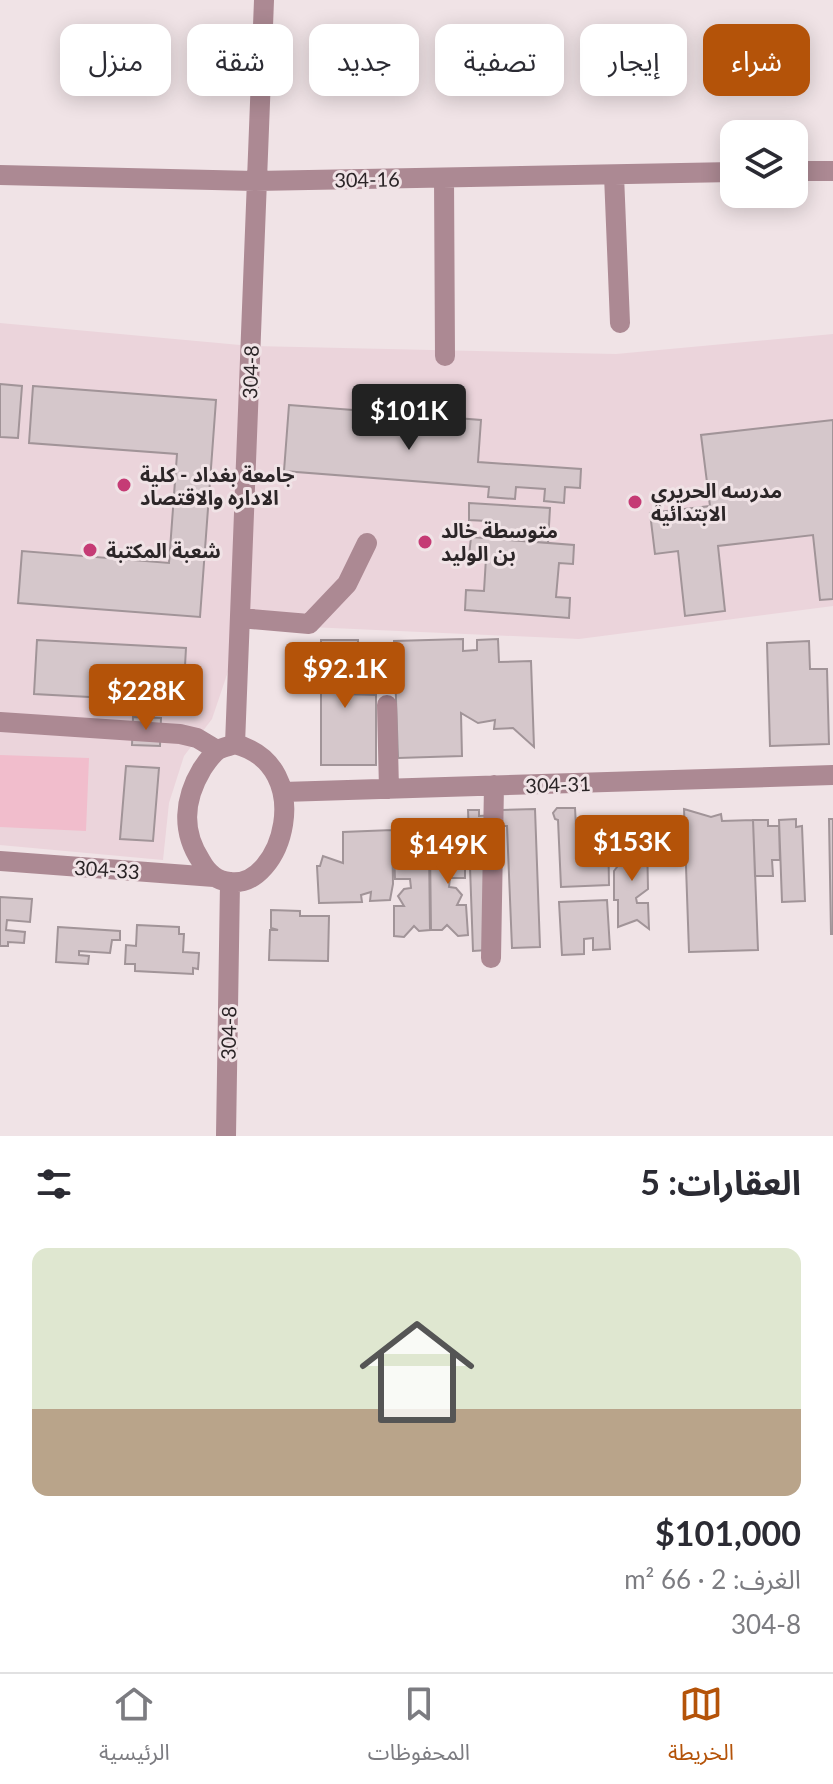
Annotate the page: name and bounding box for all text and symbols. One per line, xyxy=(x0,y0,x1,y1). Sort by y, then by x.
chip: منزل xyxy=(60,24,171,96)
chip: شقة xyxy=(187,24,293,96)
chip: جديد xyxy=(309,24,419,96)
chip: تصفية xyxy=(435,24,564,96)
chip: إيجار xyxy=(580,24,687,96)
chip: شراء xyxy=(703,24,810,96)
map controls xyxy=(720,120,808,208)
button: layers xyxy=(720,120,808,208)
street label: 304-16 xyxy=(334,166,400,192)
street label: 304-8 xyxy=(237,345,263,399)
pin: $101K xyxy=(353,384,465,452)
text: $101K xyxy=(370,394,448,426)
place label: جامعة بغداد - كلية الاداره والاقتصاد xyxy=(140,462,295,510)
marker: جامعة بغداد - كلية الاداره والاقتصاد xyxy=(115,476,133,494)
place label: مدرسه الحريري الابتدائيه xyxy=(651,478,782,526)
marker: مدرسه الحريري الابتدائيه xyxy=(626,493,644,511)
place label: متوسطة خالد بن الوليد xyxy=(441,518,558,566)
marker: متوسطة خالد بن الوليد xyxy=(416,533,434,551)
place label: شعبة المكتبة xyxy=(106,538,221,563)
marker: شعبة المكتبة xyxy=(81,541,99,559)
pin: $92.1K xyxy=(280,642,410,710)
text: $92.1K xyxy=(303,652,387,684)
pin: $228K xyxy=(90,664,202,732)
text: $228K xyxy=(107,674,185,706)
street label: 304-31 xyxy=(525,771,591,797)
pin: $153K xyxy=(576,815,688,883)
pin: $149K xyxy=(392,818,504,886)
text: $153K xyxy=(593,825,671,857)
text: $149K xyxy=(409,828,487,860)
street label: 304-33 xyxy=(74,855,140,883)
street label: 304-8 xyxy=(216,1006,240,1060)
text: العقارات: 5 xyxy=(640,1161,801,1202)
icon: filters xyxy=(32,1162,76,1206)
icon: home xyxy=(345,1300,489,1444)
text: $101,000 xyxy=(655,1512,801,1553)
text: الغرف: 2 · 66 m² xyxy=(624,1563,801,1595)
text: 304-8 xyxy=(731,1608,801,1640)
tab: الرئيسية xyxy=(99,1682,170,1776)
tab: المحفوظات xyxy=(368,1682,470,1776)
tab: الخريطة xyxy=(668,1682,734,1776)

